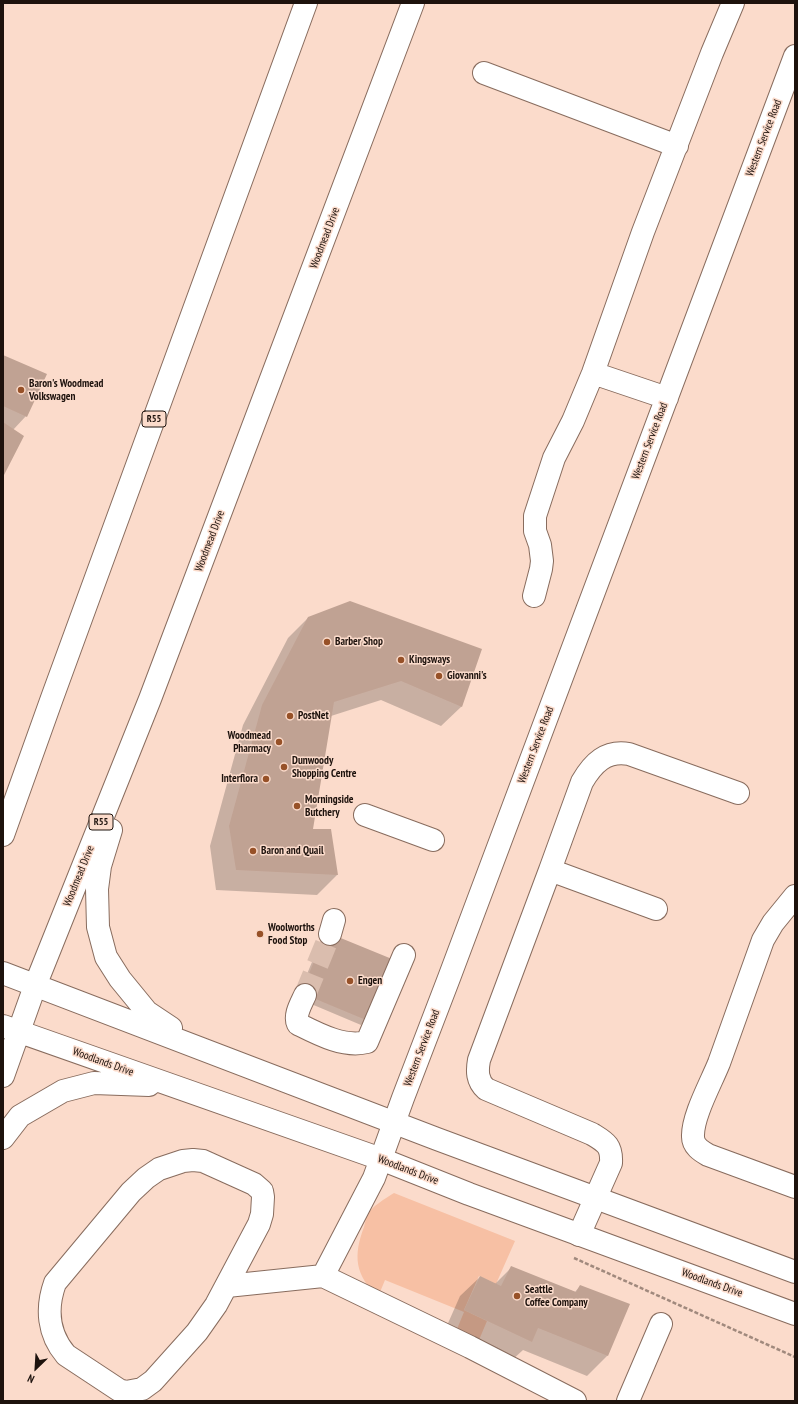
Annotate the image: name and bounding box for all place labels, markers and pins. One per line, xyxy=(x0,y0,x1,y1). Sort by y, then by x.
place label: Baron's Woodmead Volkswagen xyxy=(29,377,103,403)
marker: Baron's Woodmead Volkswagen xyxy=(16,385,26,395)
place label: Barber Shop xyxy=(335,635,383,649)
marker: Barber Shop xyxy=(322,637,332,647)
place label: Kingsways xyxy=(409,653,450,667)
marker: Kingsways xyxy=(396,655,406,665)
place label: Giovanni's xyxy=(447,669,487,683)
marker: Giovanni's xyxy=(434,671,444,681)
place label: PostNet xyxy=(298,709,329,723)
marker: PostNet xyxy=(285,711,295,721)
place label: Woodmead Pharmacy xyxy=(227,729,271,755)
marker: Woodmead Pharmacy xyxy=(274,737,284,747)
place label: Dunwoody Shopping Centre xyxy=(292,754,357,780)
marker: Dunwoody Shopping Centre xyxy=(279,762,289,772)
place label: Interflora xyxy=(221,772,258,786)
marker: Interflora xyxy=(261,774,271,784)
place label: Morningside Butchery xyxy=(305,793,354,819)
marker: Morningside Butchery xyxy=(292,801,302,811)
place label: Baron and Quail xyxy=(261,844,324,858)
marker: Baron and Quail xyxy=(248,846,258,856)
place label: Woolworths Food Stop xyxy=(268,921,315,947)
marker: Woolworths Food Stop xyxy=(255,929,265,939)
place label: Engen xyxy=(358,974,382,988)
marker: Engen xyxy=(345,976,355,986)
place label: Seattle Coffee Company xyxy=(525,1283,588,1309)
marker: Seattle Coffee Company xyxy=(512,1291,522,1301)

